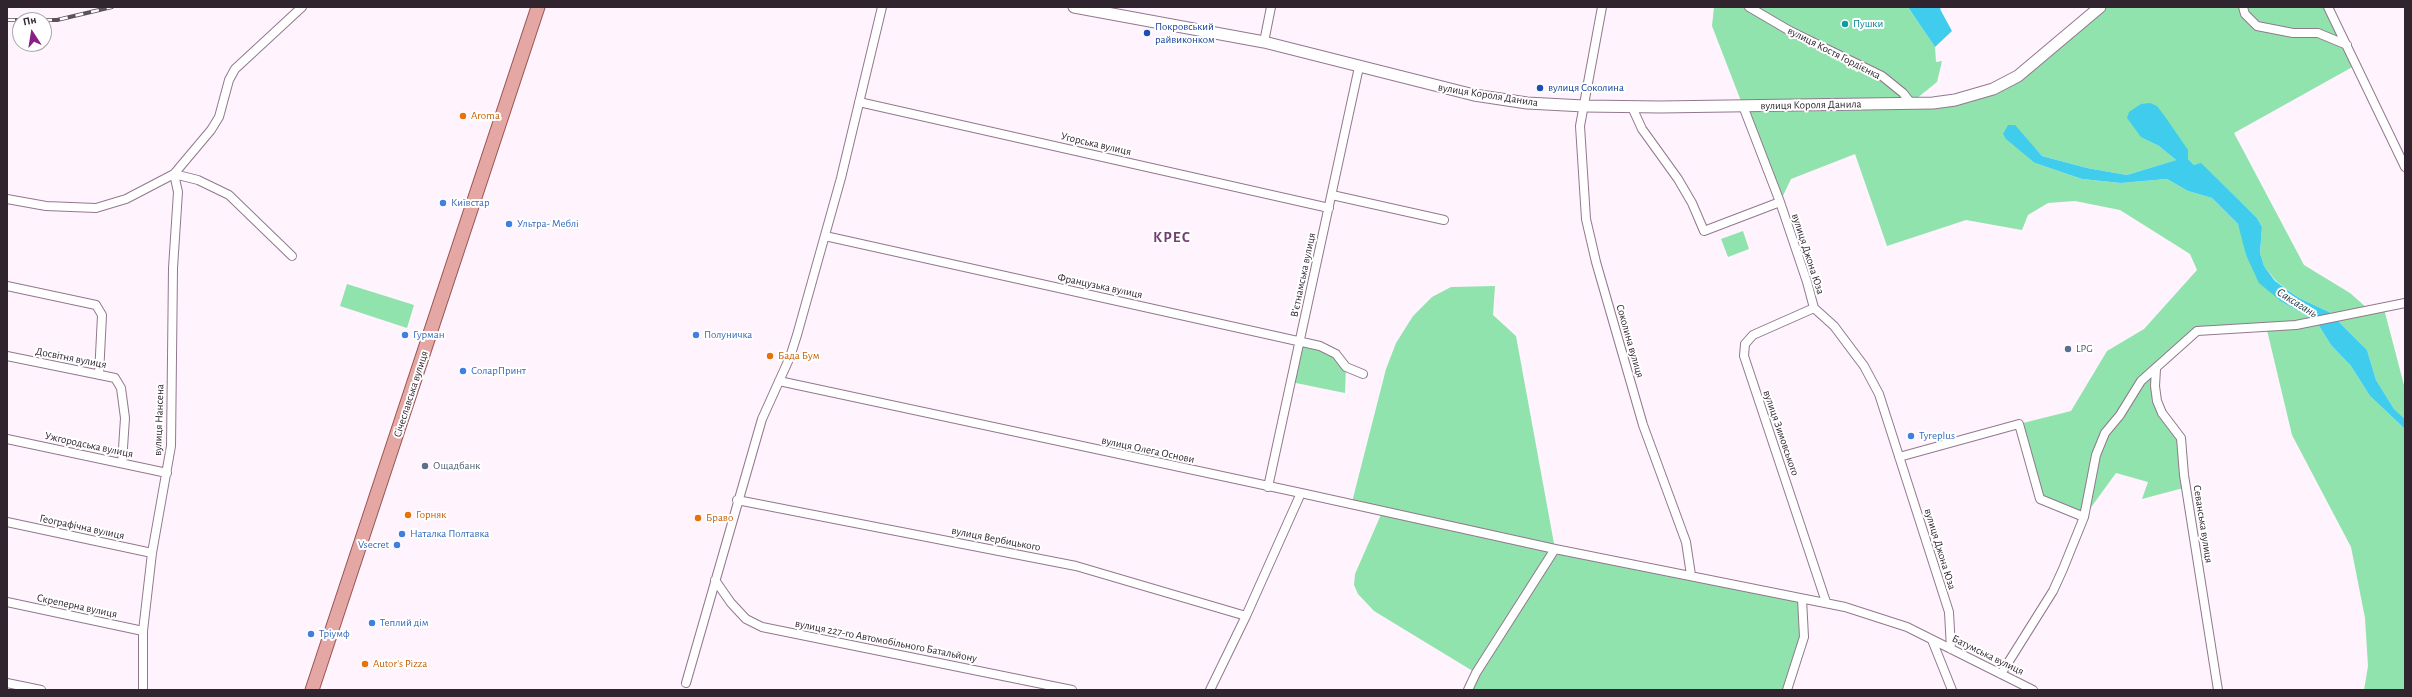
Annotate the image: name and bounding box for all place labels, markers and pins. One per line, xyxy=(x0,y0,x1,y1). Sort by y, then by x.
place label: Пушки xyxy=(1853,17,1883,31)
marker: Пушки xyxy=(1840,19,1850,29)
place label: Покровський райвиконком xyxy=(1155,20,1215,46)
marker: Покровський райвиконком xyxy=(1142,28,1152,38)
place label: вулиця Соколина xyxy=(1548,81,1624,95)
marker: вулиця Соколина xyxy=(1535,83,1545,93)
place label: Aroma xyxy=(471,109,500,123)
marker: Aroma xyxy=(458,111,468,121)
place label: Київстар xyxy=(451,196,490,210)
marker: Київстар xyxy=(438,198,448,208)
place label: Ультра- Меблі xyxy=(517,217,579,231)
marker: Ультра- Меблі xyxy=(504,219,514,229)
place label: Гурман xyxy=(413,328,445,342)
place label: Полуничка xyxy=(704,328,752,342)
marker: Гурман xyxy=(400,330,410,340)
marker: Полуничка xyxy=(691,330,701,340)
place label: LPG xyxy=(2076,342,2093,356)
marker: LPG xyxy=(2063,344,2073,354)
place label: Бада Бум xyxy=(778,349,819,363)
marker: Бада Бум xyxy=(765,351,775,361)
place label: СоларПринт xyxy=(471,364,526,378)
marker: СоларПринт xyxy=(458,366,468,376)
place label: Tyreplus xyxy=(1919,429,1955,443)
marker: Tyreplus xyxy=(1906,431,1916,441)
place label: Ощадбанк xyxy=(433,459,480,473)
marker: Ощадбанк xyxy=(420,461,430,471)
place label: Горняк xyxy=(416,508,446,522)
marker: Горняк xyxy=(403,510,413,520)
place label: Браво xyxy=(706,511,733,525)
marker: Браво xyxy=(693,513,703,523)
place label: Наталка Полтавка xyxy=(410,527,489,541)
marker: Наталка Полтавка xyxy=(397,529,407,539)
place label: Vsecret xyxy=(358,538,389,552)
marker: Vsecret xyxy=(392,540,402,550)
place label: Теплий дім xyxy=(380,616,428,630)
marker: Теплий дім xyxy=(367,618,377,628)
place label: Тріумф xyxy=(319,627,350,641)
marker: Тріумф xyxy=(306,629,316,639)
place label: Autor's Pizza xyxy=(373,657,427,671)
marker: Autor's Pizza xyxy=(360,659,370,669)

